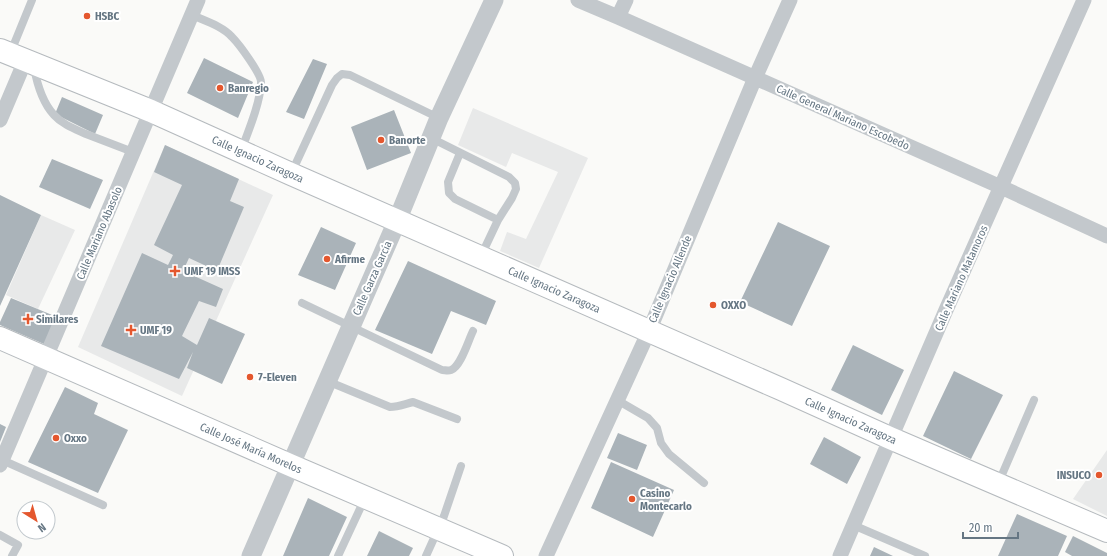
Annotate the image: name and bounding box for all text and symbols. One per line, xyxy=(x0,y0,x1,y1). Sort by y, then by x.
place label: HSBC xyxy=(95,10,119,23)
marker: HSBC xyxy=(82,11,92,21)
place label: Banregio xyxy=(228,82,269,95)
street label: Calle General Mariano Escobedo xyxy=(774,82,911,153)
marker: Banregio xyxy=(215,83,225,93)
street label: Calle Ignacio Zaragoza xyxy=(210,133,306,186)
place label: Banorte xyxy=(389,134,426,147)
marker: Banorte xyxy=(376,135,386,145)
street label: Calle Mariano Abasolo xyxy=(74,184,125,282)
street label: Calle Mariano Matamoros xyxy=(932,223,991,333)
street label: Calle Ignacio Allende xyxy=(646,234,695,325)
street label: Calle Garza García xyxy=(350,239,395,317)
place label: Afirme xyxy=(334,253,365,266)
marker: Afirme xyxy=(322,254,332,264)
street label: Calle Ignacio Zaragoza xyxy=(506,264,602,316)
marker: UMF 19 IMSS xyxy=(169,265,181,277)
place label: UMF 19 IMSS xyxy=(184,265,240,278)
place label: OXXO xyxy=(721,299,746,312)
marker: OXXO xyxy=(708,300,718,310)
place label: Similares xyxy=(36,313,79,326)
marker: Similares xyxy=(23,314,33,324)
marker: UMF 19 xyxy=(125,324,137,336)
place label: UMF 19 xyxy=(140,324,172,337)
place label: 7-Eleven xyxy=(258,371,297,384)
marker: 7-Eleven xyxy=(245,372,255,382)
street label: Calle Ignacio Zaragoza xyxy=(803,395,898,447)
street label: Calle José María Morelos xyxy=(198,420,304,476)
place label: Oxxo xyxy=(64,432,87,445)
marker: Oxxo xyxy=(51,433,61,443)
place label: INSUCO xyxy=(1057,469,1091,482)
marker: INSUCO xyxy=(1094,470,1104,480)
place label: Casino Montecarlo xyxy=(640,487,692,513)
marker: Casino Montecarlo xyxy=(627,494,637,504)
north arrow xyxy=(16,500,56,540)
scale bar xyxy=(963,514,1018,540)
text: N xyxy=(35,520,48,535)
text: 20 m xyxy=(969,521,993,535)

